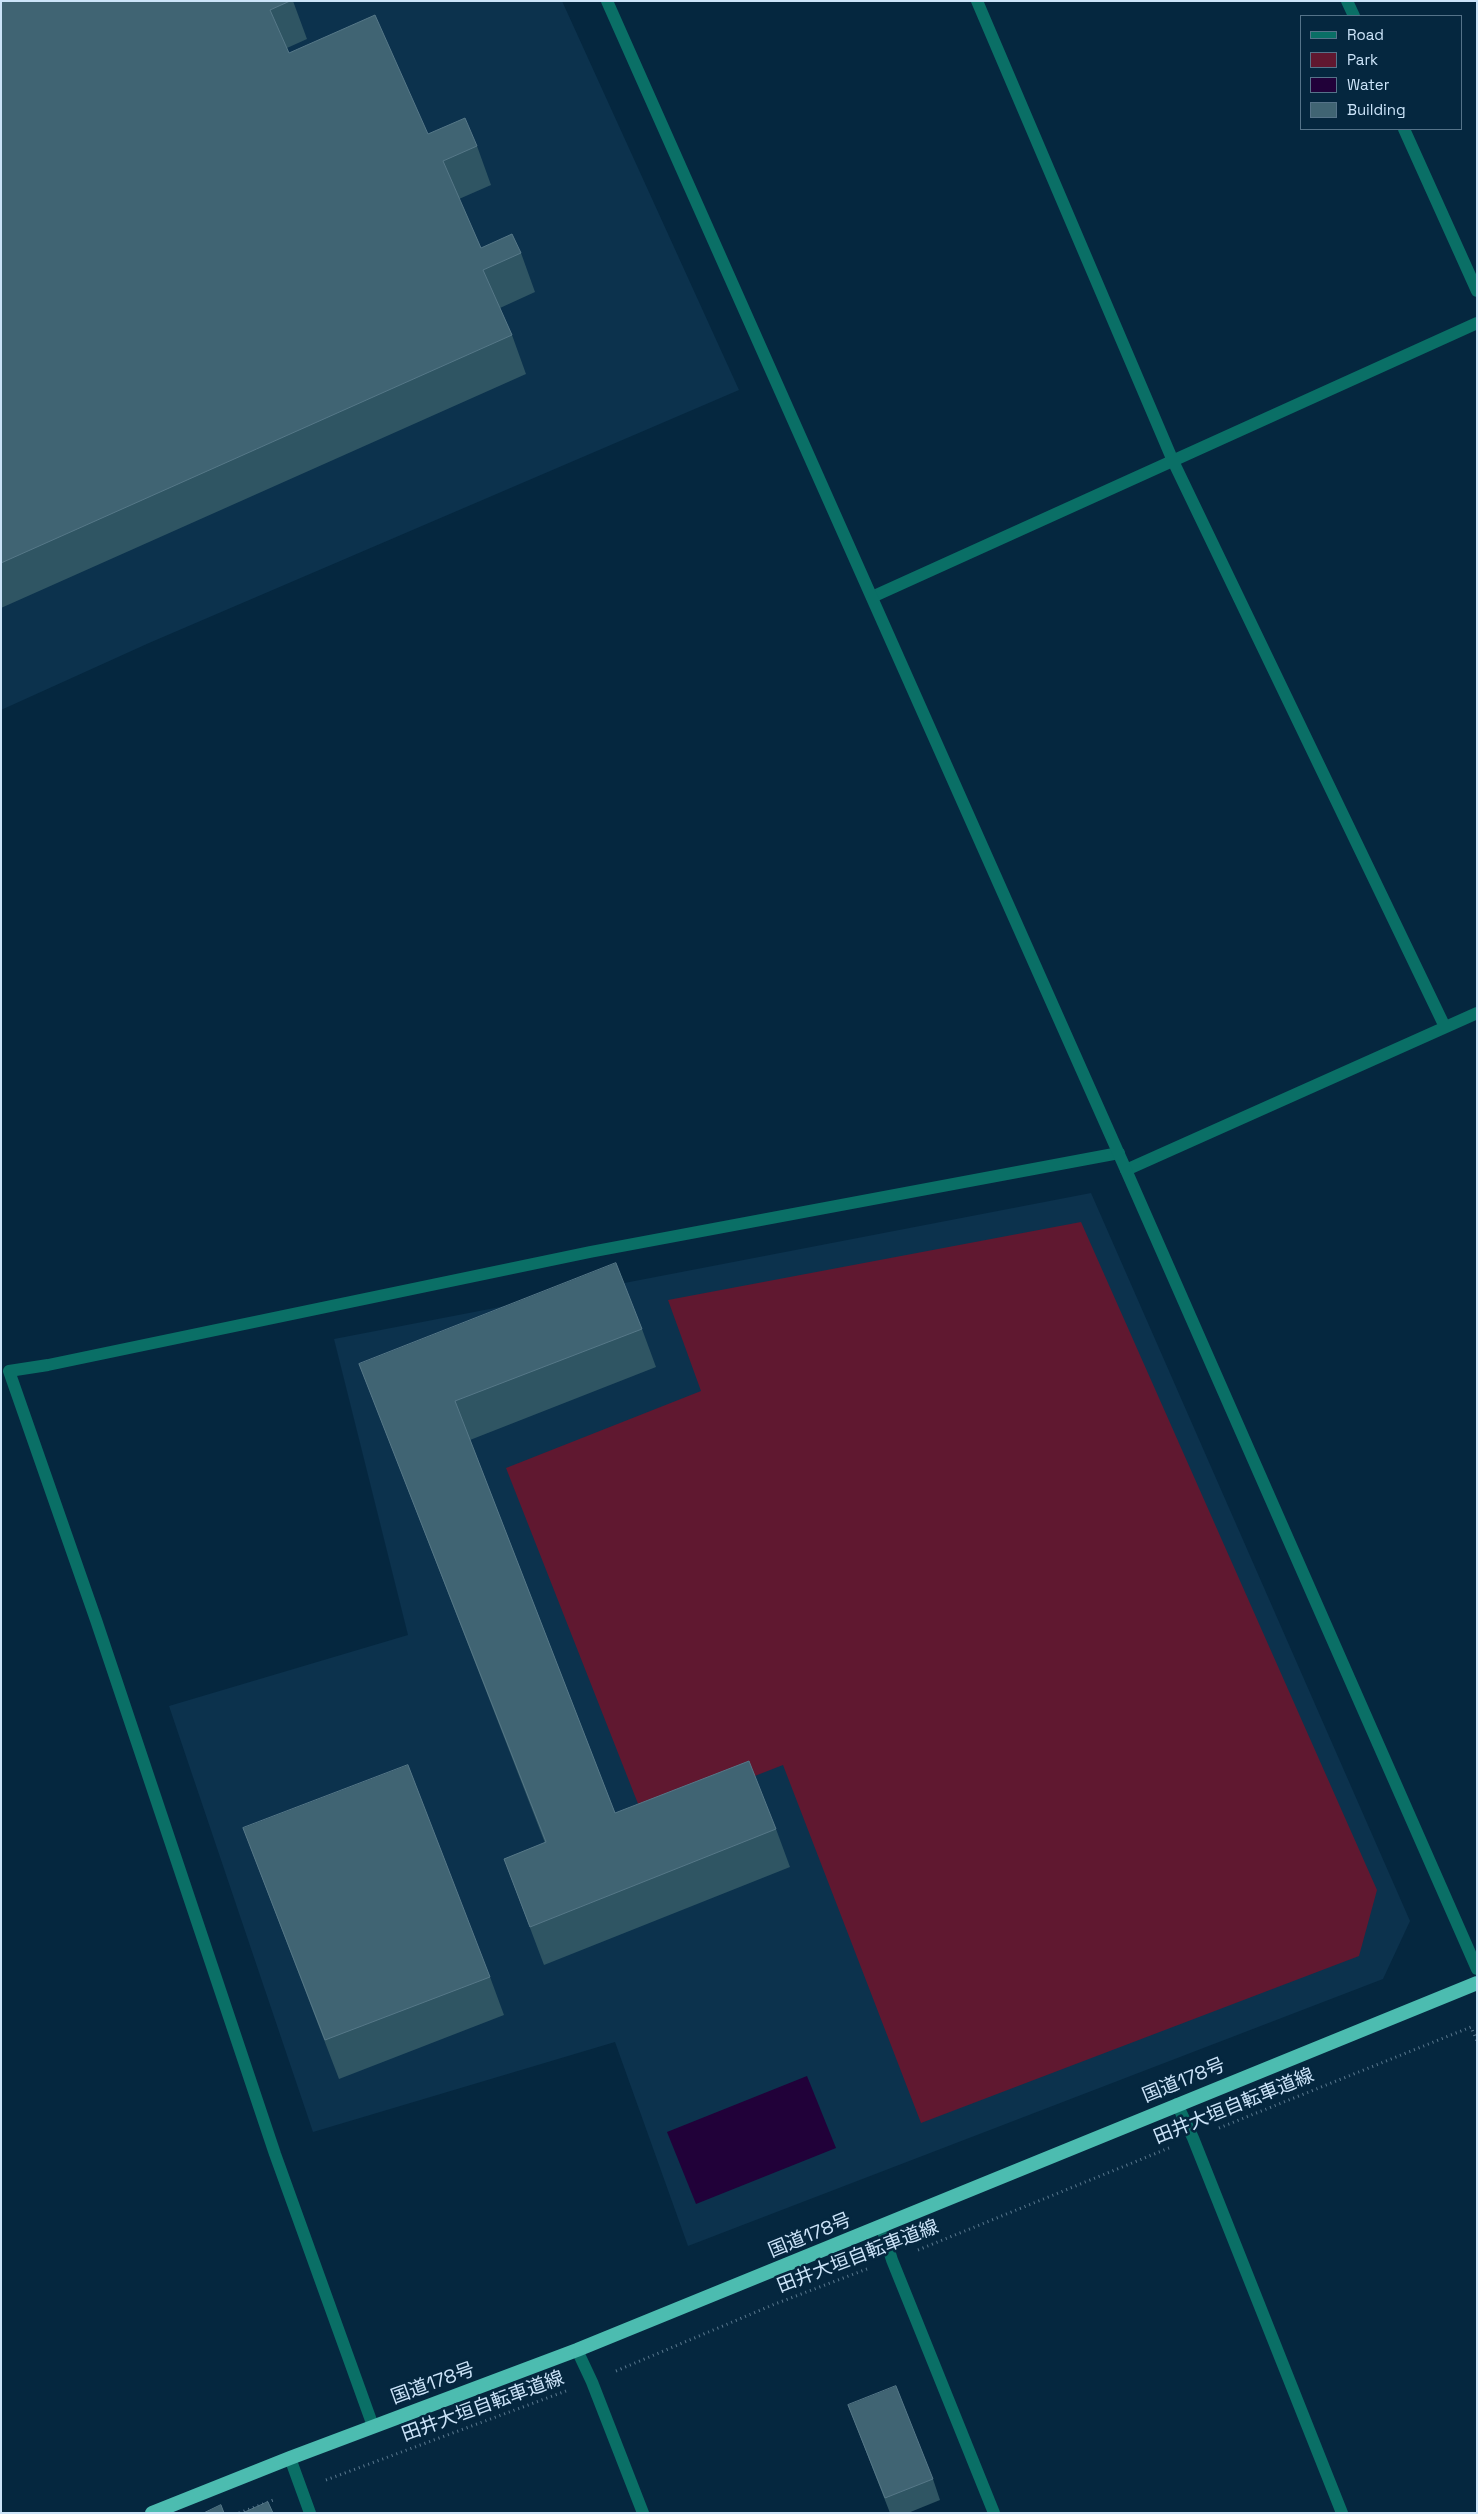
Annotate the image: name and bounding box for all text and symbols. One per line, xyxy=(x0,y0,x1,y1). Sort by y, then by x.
legend xyxy=(1300,15,1463,130)
text: Road xyxy=(1347,25,1384,44)
text: Park xyxy=(1347,50,1378,69)
text: Water xyxy=(1347,75,1389,94)
text: Building xyxy=(1347,100,1406,119)
street label: 国道178号 xyxy=(1139,2054,1229,2108)
street label: 田井大垣自転車道線 xyxy=(1150,2064,1318,2150)
street label: 国道178号 xyxy=(765,2209,855,2263)
street label: 田井大垣自転車道線 xyxy=(774,2216,942,2298)
street label: 国道178号 xyxy=(388,2358,478,2410)
street label: 田井大垣自転車道線 xyxy=(399,2367,567,2447)

